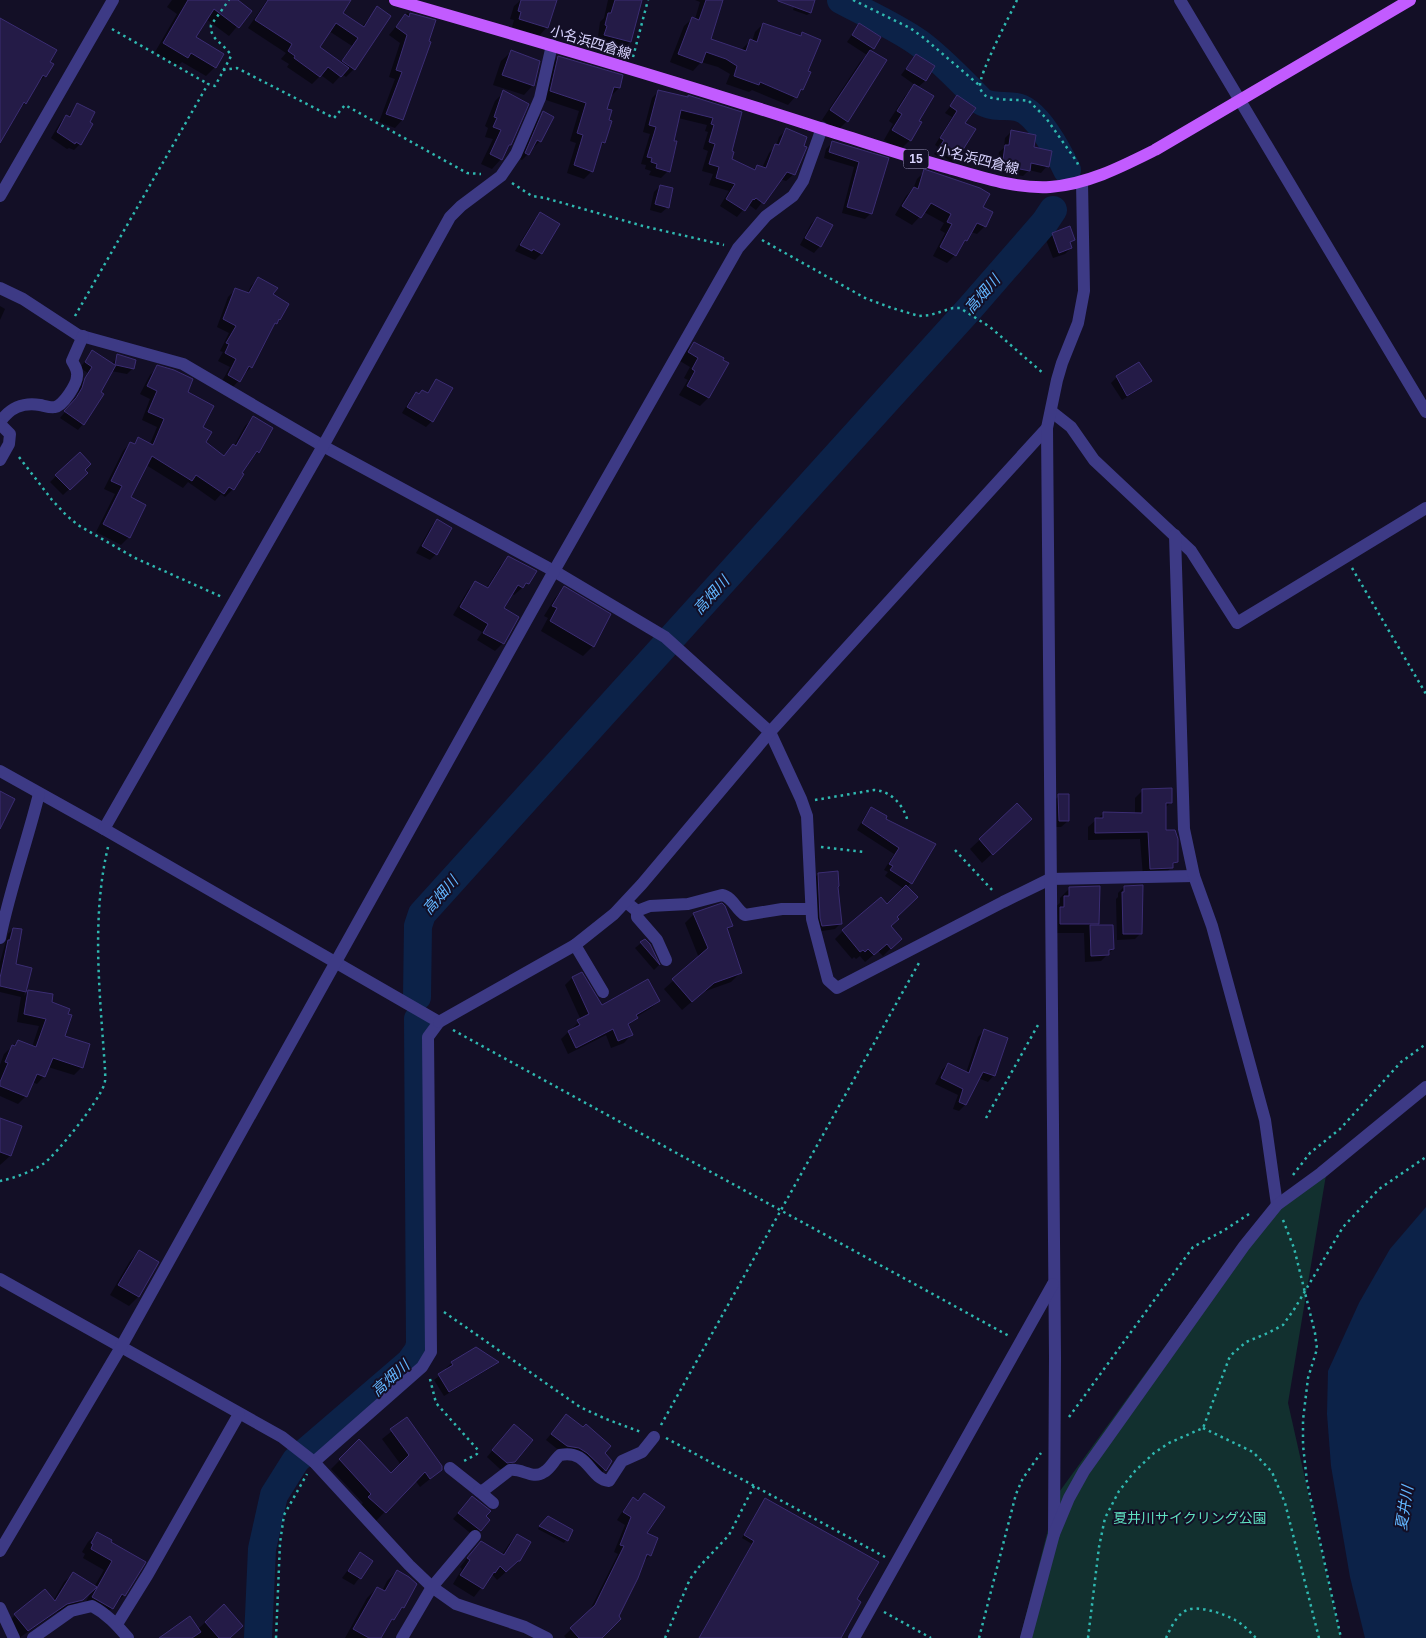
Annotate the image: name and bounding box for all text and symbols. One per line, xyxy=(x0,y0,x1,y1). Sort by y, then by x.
street label: 小名浜四倉線 xyxy=(548,22,634,62)
street label: 小名浜四倉線 xyxy=(935,141,1021,177)
road number: 15 xyxy=(904,150,928,168)
water label: 高畑川 xyxy=(961,270,1004,317)
water label: 高畑川 xyxy=(690,571,734,617)
water label: 高畑川 xyxy=(419,871,462,918)
water label: 高畑川 xyxy=(368,1355,414,1399)
water label: 夏井川 xyxy=(1392,1482,1416,1532)
park label: 夏井川サイクリング公園 xyxy=(1113,1510,1267,1526)

